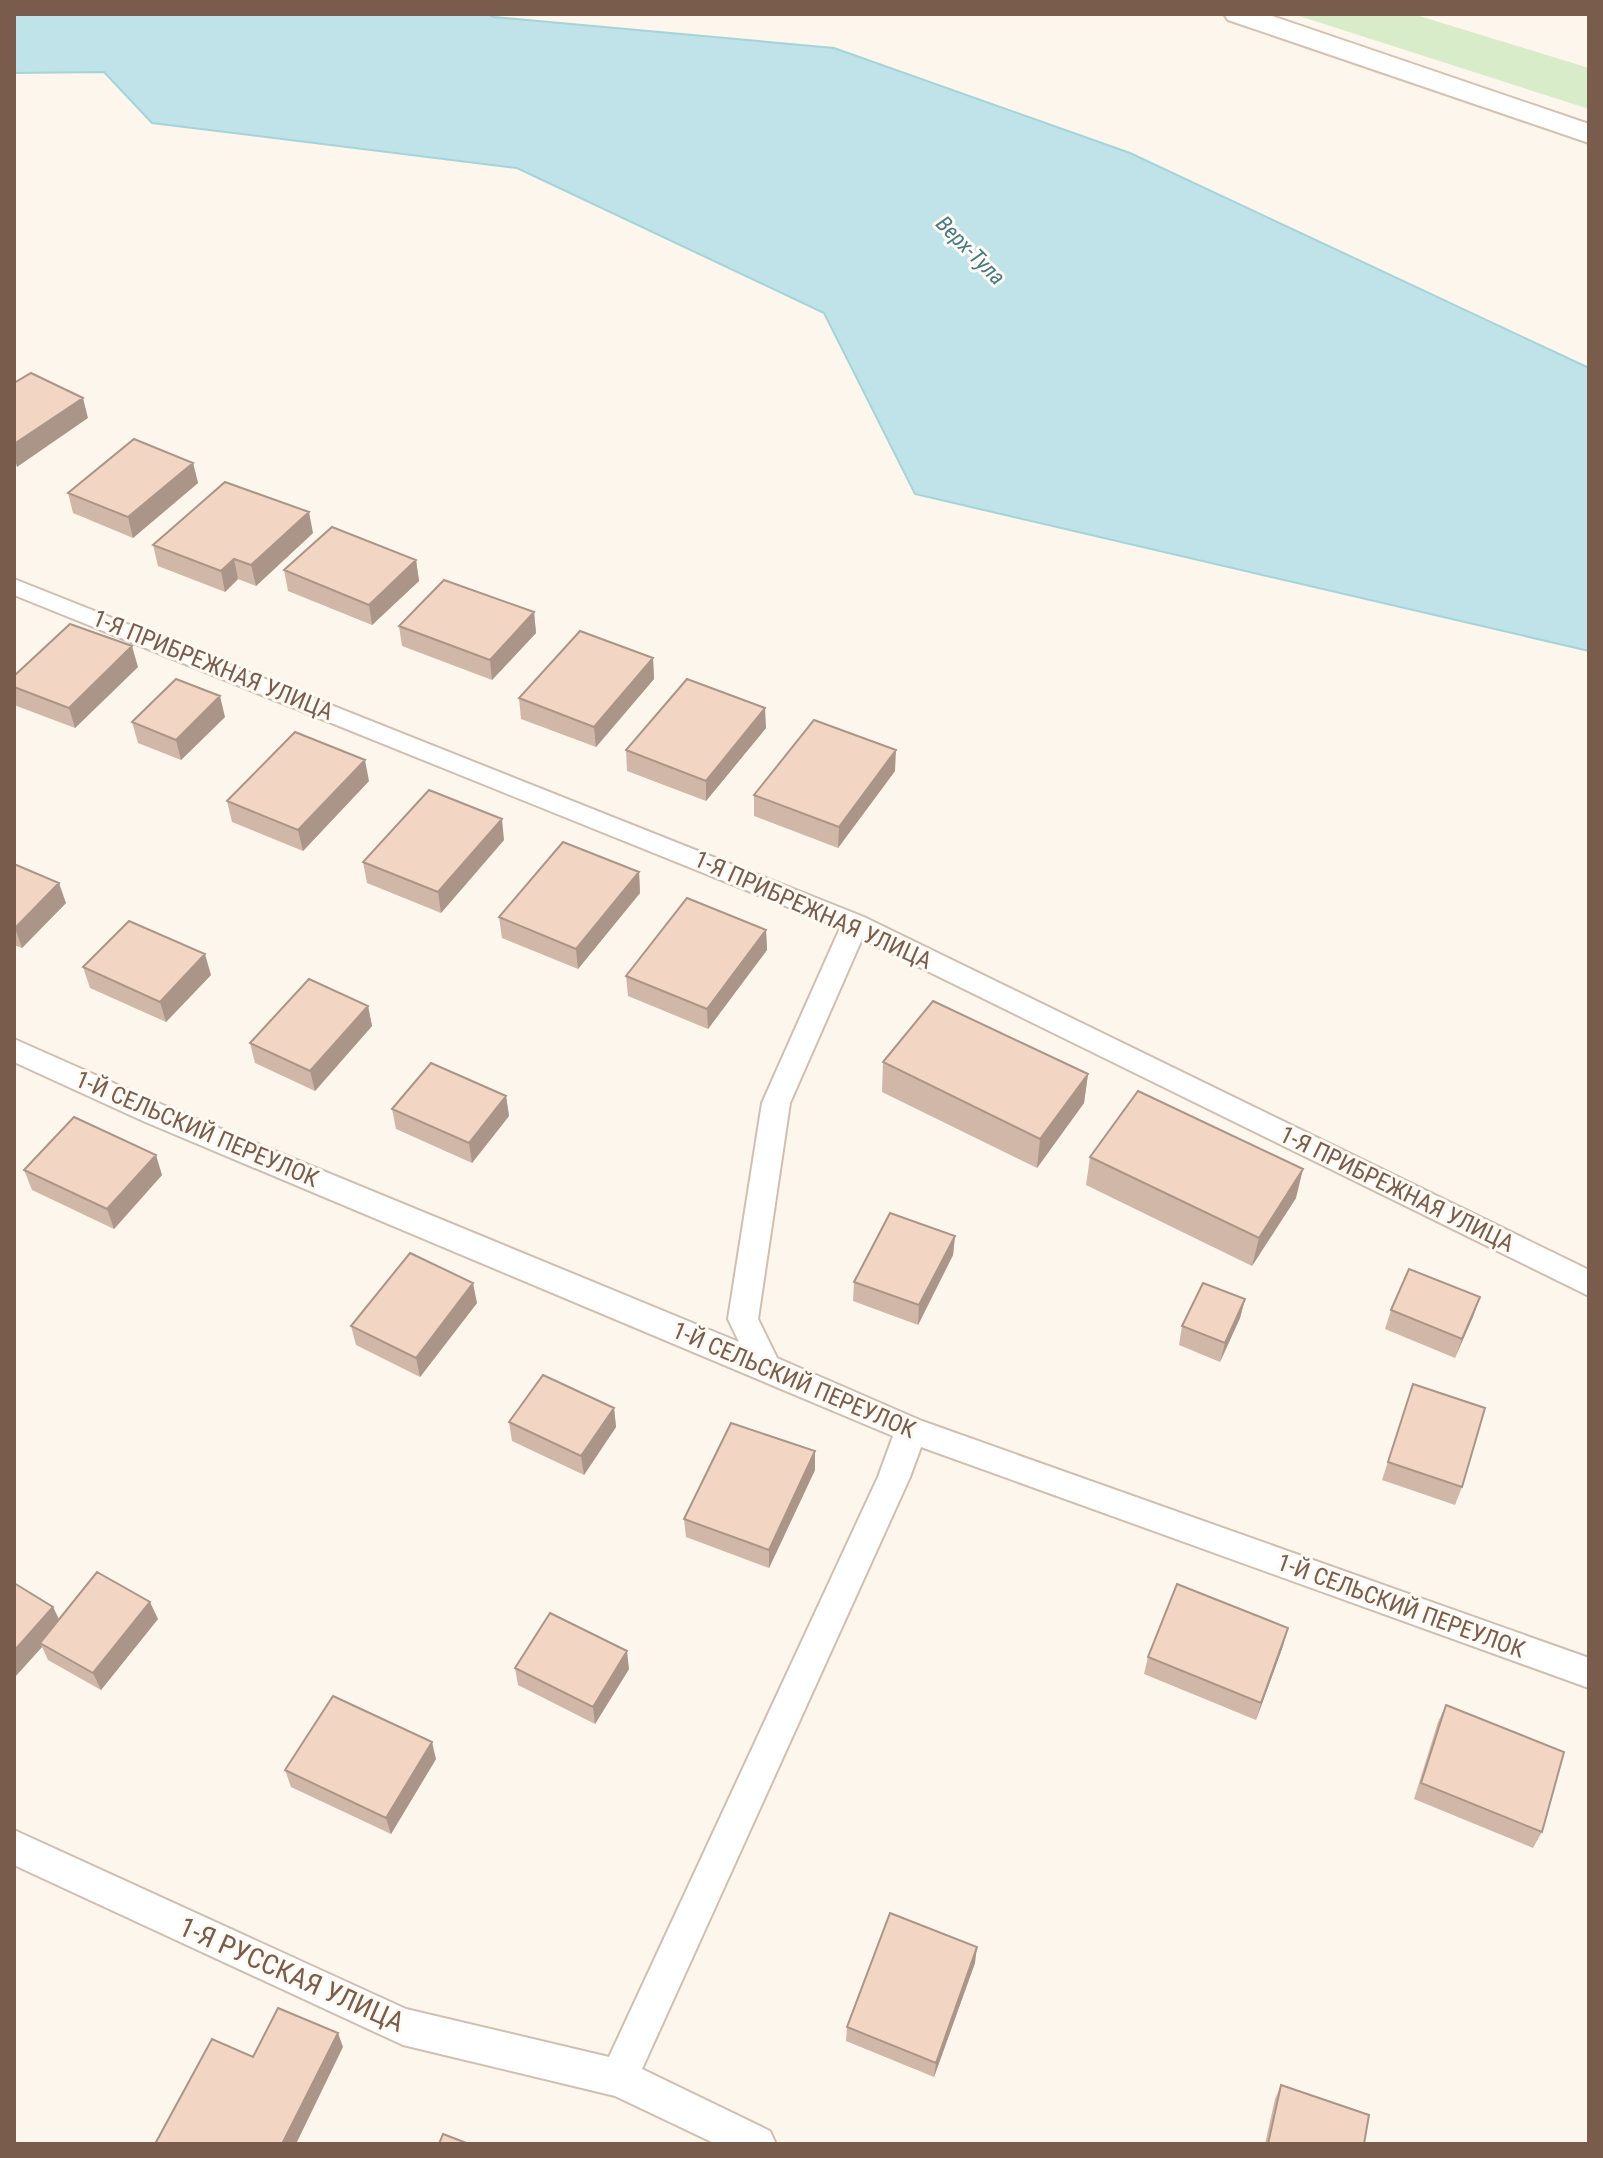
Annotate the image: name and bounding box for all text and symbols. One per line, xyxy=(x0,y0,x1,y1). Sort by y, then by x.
water label: Верх-Тула xyxy=(931,211,1010,290)
street label: 1-Я ПРИБРЕЖНАЯ УЛИЦА xyxy=(89,604,337,726)
street label: 1-Я ПРИБРЕЖНАЯ УЛИЦА xyxy=(690,845,936,975)
street label: 1-Й СЕЛЬСКИЙ ПЕРЕУЛОК xyxy=(71,1065,323,1193)
street label: 1-Я ПРИБРЕЖНАЯ УЛИЦА xyxy=(1275,1120,1519,1258)
street label: 1-Й СЕЛЬСКИЙ ПЕРЕУЛОК xyxy=(668,1316,920,1444)
street label: 1-Й СЕЛЬСКИЙ ПЕРЕУЛОК xyxy=(1273,1548,1529,1664)
street label: 1-Я РУССКАЯ УЛИЦА xyxy=(174,1910,409,2039)

